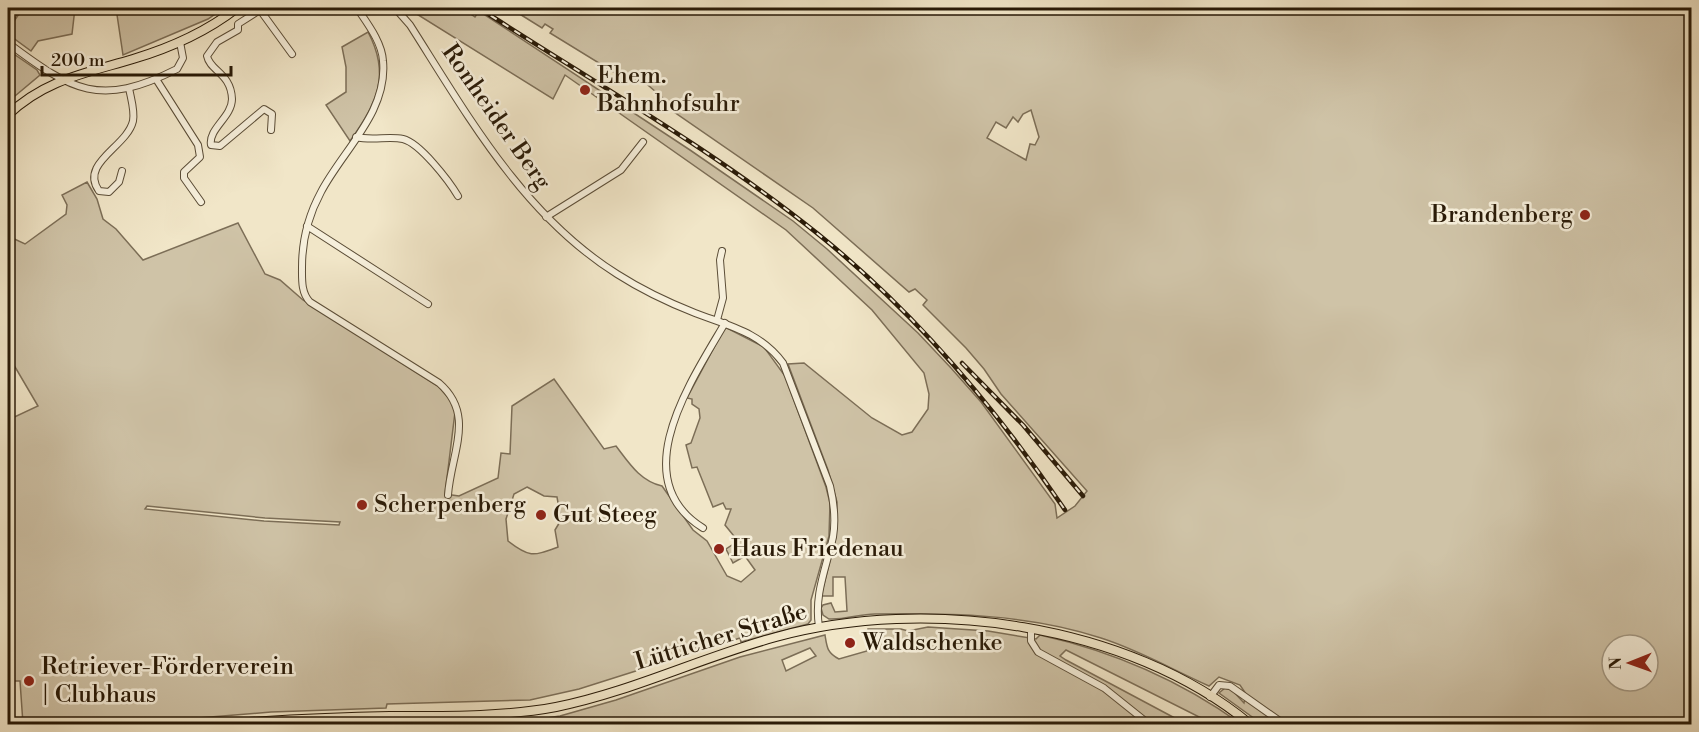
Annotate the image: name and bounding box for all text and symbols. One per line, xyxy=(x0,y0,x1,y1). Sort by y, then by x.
street label: Ronheider Berg xyxy=(435,38,558,196)
scale bar xyxy=(42,39,231,77)
text: 200 m xyxy=(51,49,105,72)
place label: Ehem. Bahnhofsuhr xyxy=(596,61,740,119)
marker: Ehem. Bahnhofsuhr xyxy=(578,83,592,97)
place label: Brandenberg xyxy=(1430,200,1574,230)
marker: Brandenberg xyxy=(1578,208,1592,222)
place label: Scherpenberg xyxy=(374,490,526,520)
marker: Scherpenberg xyxy=(355,498,369,512)
place label: Gut Steeg xyxy=(553,500,657,530)
marker: Gut Steeg xyxy=(534,508,548,522)
place label: Haus Friedenau xyxy=(731,534,904,564)
marker: Haus Friedenau xyxy=(712,542,726,556)
street label: Lütticher Straße xyxy=(631,597,811,677)
place label: Waldschenke xyxy=(861,628,1003,658)
north arrow xyxy=(1600,633,1660,693)
marker: Waldschenke xyxy=(843,636,857,650)
place label: Retriever-Förderverein | Clubhaus xyxy=(41,652,294,710)
text: N xyxy=(1606,656,1626,670)
marker: Retriever-Förderverein | Clubhaus xyxy=(22,674,36,688)

